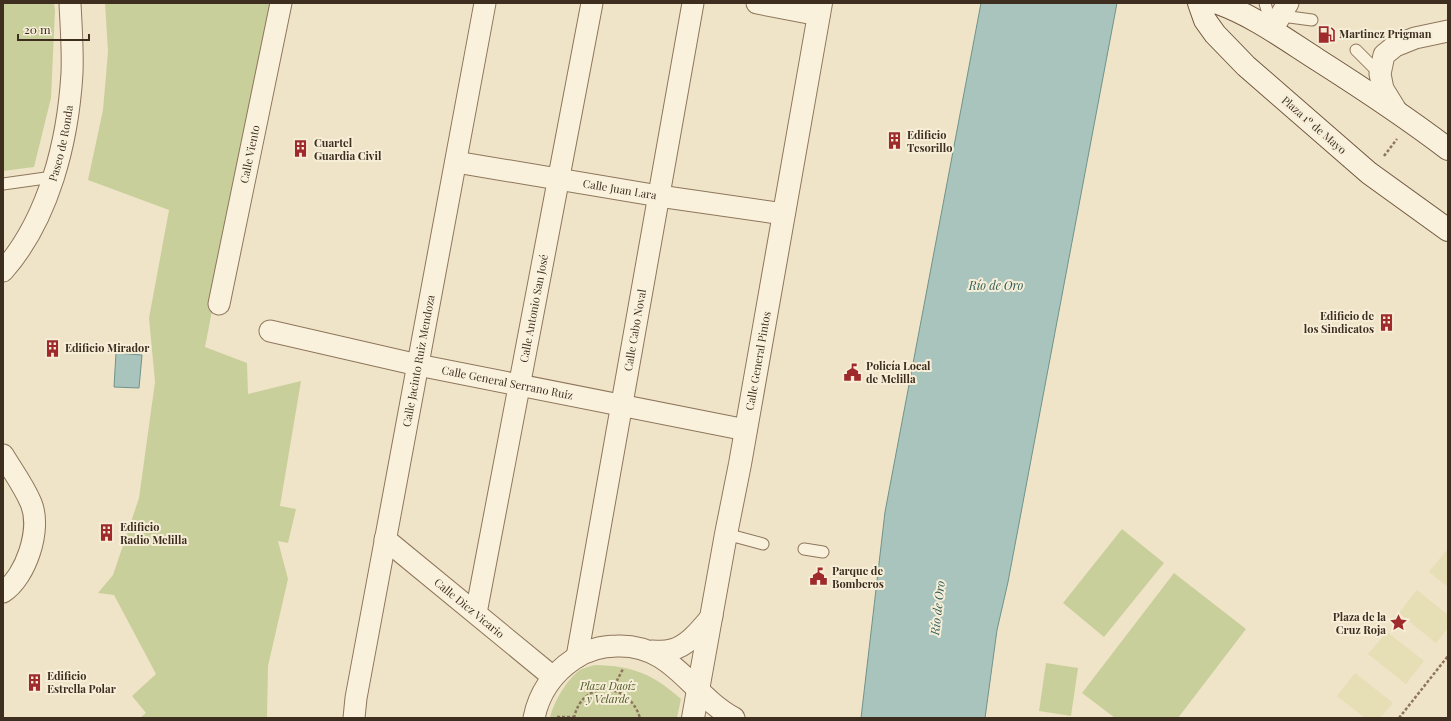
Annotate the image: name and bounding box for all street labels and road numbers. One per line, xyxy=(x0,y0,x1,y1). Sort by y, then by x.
street label: Plaza 1º de Mayo xyxy=(1279,92,1350,157)
street label: Paseo de Ronda xyxy=(45,104,76,183)
street label: Calle Viento xyxy=(236,124,263,185)
street label: Calle Juan Lara xyxy=(582,175,658,203)
street label: Calle Antonio San José xyxy=(516,253,551,364)
street label: Calle Cabo Noval xyxy=(620,288,649,372)
street label: Calle Jacinto Ruiz Mendoza xyxy=(399,293,438,428)
street label: Calle General Pintos xyxy=(742,310,774,412)
street label: Calle General Serrano Ruiz xyxy=(441,362,574,403)
street label: Calle Diez Vicario xyxy=(431,574,508,641)

